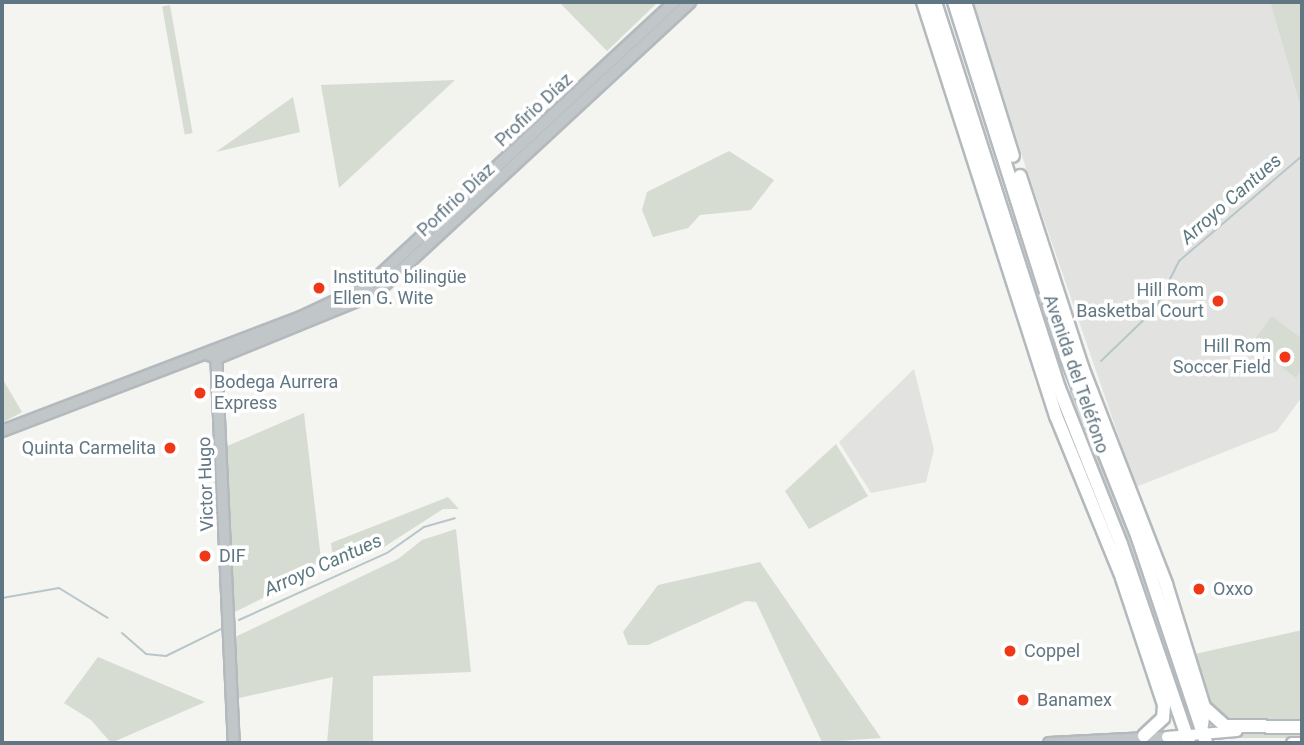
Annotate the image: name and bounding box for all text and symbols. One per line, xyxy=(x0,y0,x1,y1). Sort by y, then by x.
street label: Profirio Díaz xyxy=(491,69,577,151)
water label: Arroyo Cantues xyxy=(1176,149,1286,249)
street label: Porfirio Díaz xyxy=(413,159,499,241)
place label: Instituto bilingüe Ellen G. Wite xyxy=(333,267,466,310)
marker: Instituto bilingüe Ellen G. Wite xyxy=(311,280,327,296)
place label: Hill Rom Basketbal Court xyxy=(1076,280,1204,322)
street label: Avenida del Teléfono xyxy=(1039,292,1113,456)
marker: Hill Rom Basketbal Court xyxy=(1210,293,1226,309)
place label: Hill Rom Soccer Field xyxy=(1173,336,1271,378)
marker: Hill Rom Soccer Field xyxy=(1277,349,1293,365)
place label: Bodega Aurrera Express xyxy=(214,372,338,414)
marker: Bodega Aurrera Express xyxy=(192,385,208,401)
street label: Victor Hugo xyxy=(194,436,218,532)
place label: Quinta Carmelita xyxy=(22,437,156,459)
marker: Quinta Carmelita xyxy=(162,440,178,456)
water label: Arroyo Cantues xyxy=(261,529,385,601)
place label: DIF xyxy=(219,545,246,567)
marker: DIF xyxy=(197,548,213,564)
place label: Oxxo xyxy=(1213,578,1253,600)
marker: Oxxo xyxy=(1191,581,1207,597)
place label: Coppel xyxy=(1024,640,1080,662)
marker: Coppel xyxy=(1002,643,1018,659)
place label: Banamex xyxy=(1037,689,1112,711)
marker: Banamex xyxy=(1015,692,1031,708)

